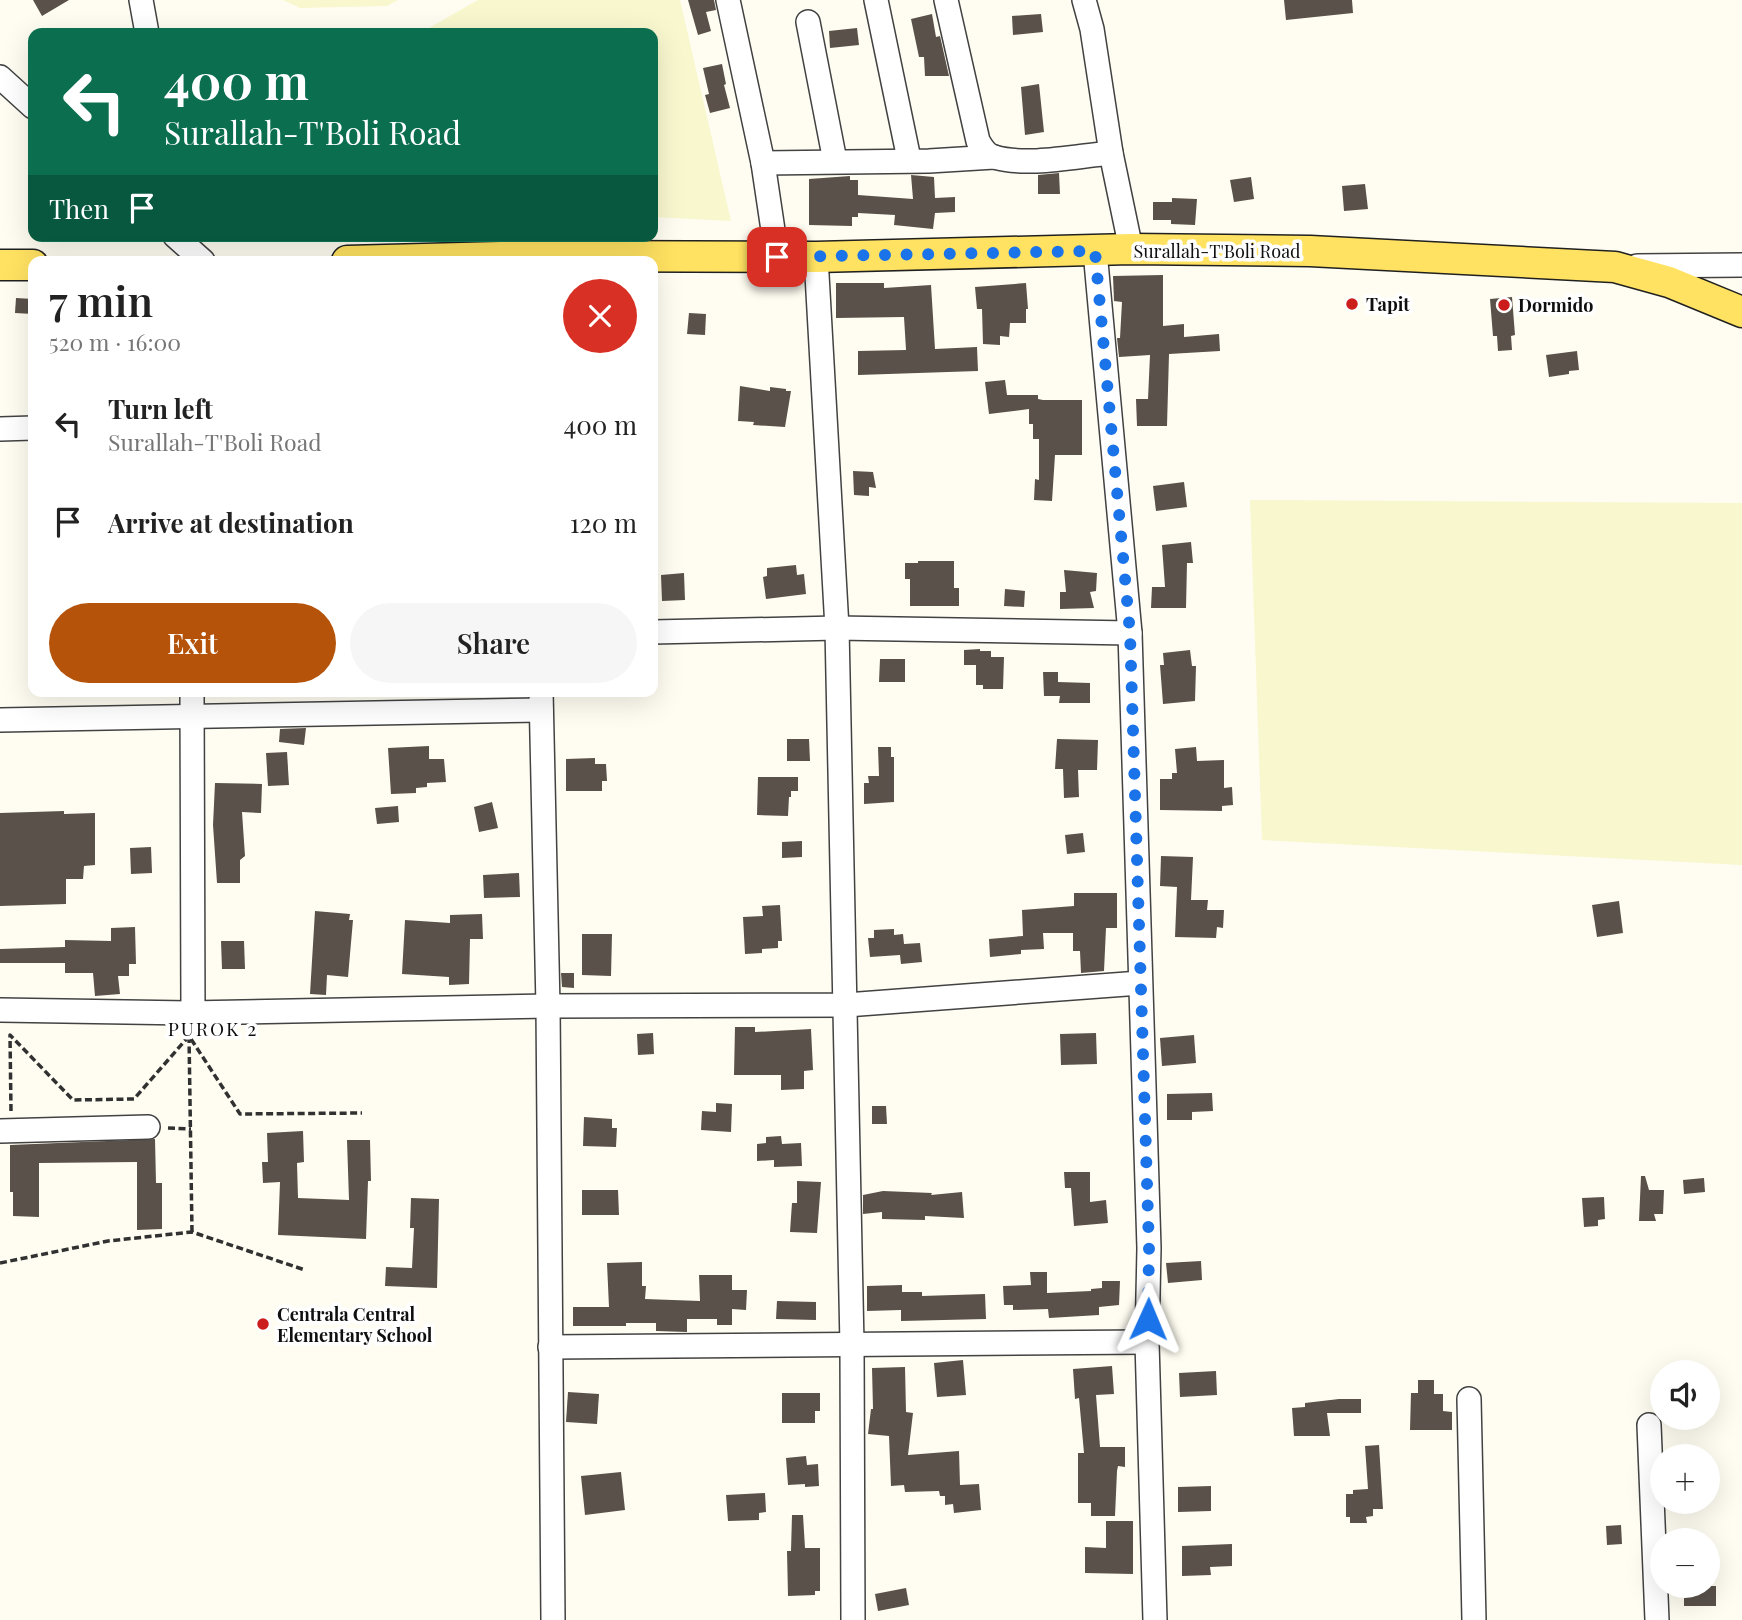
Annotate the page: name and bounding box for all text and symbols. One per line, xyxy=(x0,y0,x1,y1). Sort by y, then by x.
text: 400 m xyxy=(164,47,309,112)
icon: left xyxy=(49,56,140,147)
text: Surallah-T'Boli Road xyxy=(164,110,461,153)
icon: arrive xyxy=(123,189,161,227)
text: Then xyxy=(49,191,109,226)
pin xyxy=(747,227,807,287)
icon: arrive xyxy=(758,238,796,276)
street label: Surallah-T'Boli Road xyxy=(1133,239,1301,263)
text: 7 min xyxy=(49,272,153,328)
button: close xyxy=(563,279,637,353)
place label: Tapit xyxy=(1366,292,1410,316)
place label: Dormido xyxy=(1518,293,1593,317)
marker: Tapit xyxy=(1344,296,1360,312)
marker: Dormido xyxy=(1496,297,1512,313)
text: 520 m · 16:00 xyxy=(49,326,181,357)
text: Turn left xyxy=(108,391,213,426)
icon: left xyxy=(49,405,87,443)
text: 400 m xyxy=(563,407,637,442)
text: Surallah-T'Boli Road xyxy=(108,426,322,457)
icon: arrive xyxy=(49,503,87,541)
text: Arrive at destination xyxy=(108,505,354,540)
text: 120 m xyxy=(570,505,637,540)
button: Exit xyxy=(49,603,336,683)
button: Share xyxy=(350,603,637,683)
district label: PUROK 2 xyxy=(168,1015,258,1041)
position arrow xyxy=(1111,1282,1185,1356)
place label: Centrala Central Elementary School xyxy=(277,1302,433,1347)
marker: Centrala Central Elementary School xyxy=(255,1316,271,1332)
map controls xyxy=(1650,1360,1720,1598)
button: sound xyxy=(1650,1360,1720,1430)
button: + xyxy=(1650,1444,1720,1514)
button: − xyxy=(1650,1528,1720,1598)

